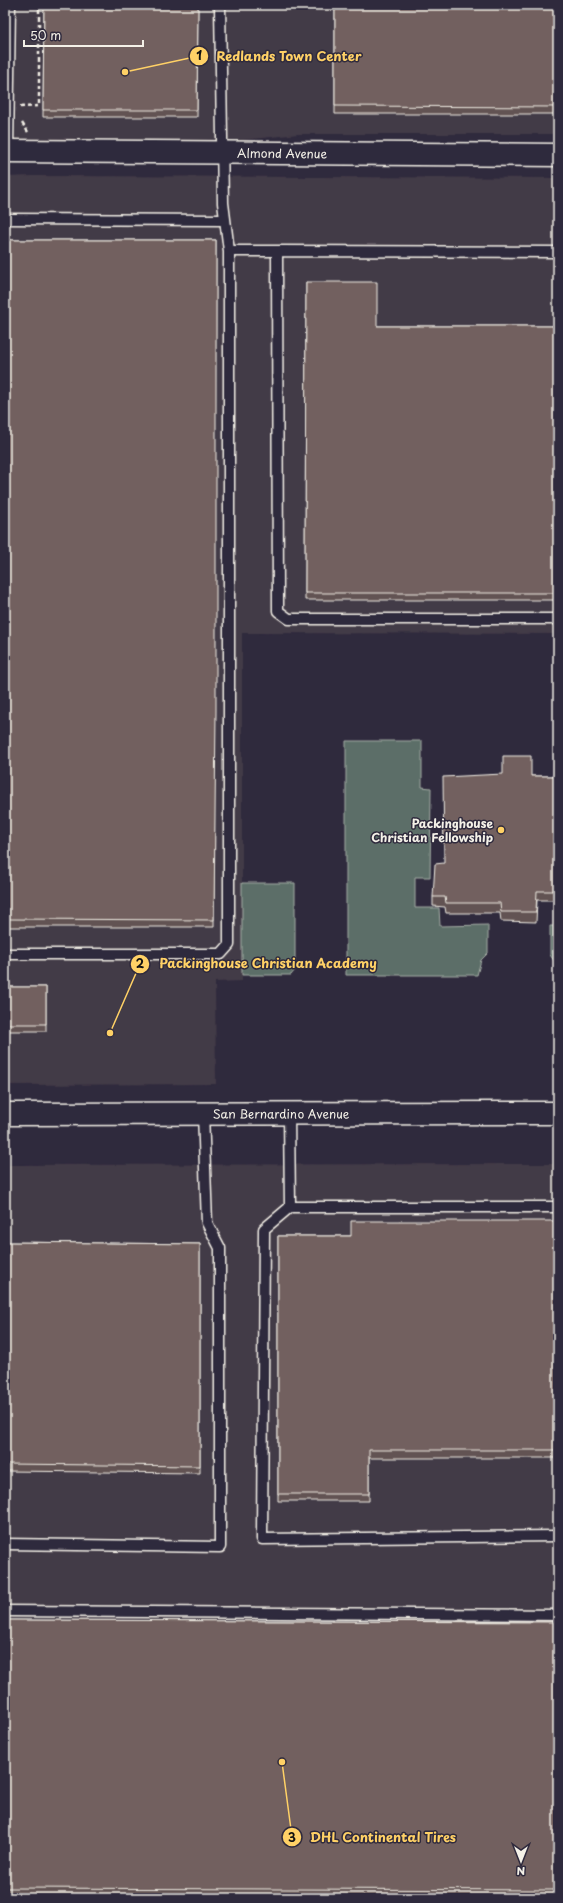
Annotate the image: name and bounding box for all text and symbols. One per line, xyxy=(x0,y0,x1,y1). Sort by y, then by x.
scale bar xyxy=(24,22,143,48)
text: 50 m xyxy=(30,26,61,44)
callout: Redlands Town Center xyxy=(189,43,370,68)
text: 1 xyxy=(196,46,202,64)
text: Redlands Town Center xyxy=(216,46,362,65)
street label: Almond Avenue xyxy=(237,144,328,162)
place label: Packinghouse Christian Fellowship xyxy=(371,814,493,846)
marker: Packinghouse Christian Fellowship xyxy=(496,825,506,835)
callout: Packinghouse Christian Academy xyxy=(130,951,385,976)
text: Packinghouse Christian Academy xyxy=(159,953,377,972)
text: 2 xyxy=(136,954,145,972)
street label: San Bernardino Avenue xyxy=(213,1104,350,1123)
callout: DHL Continental Tires xyxy=(282,1825,464,1850)
text: DHL Continental Tires xyxy=(310,1827,456,1846)
text: 3 xyxy=(288,1828,296,1846)
north arrow xyxy=(501,1841,541,1881)
text: N xyxy=(516,1863,525,1880)

